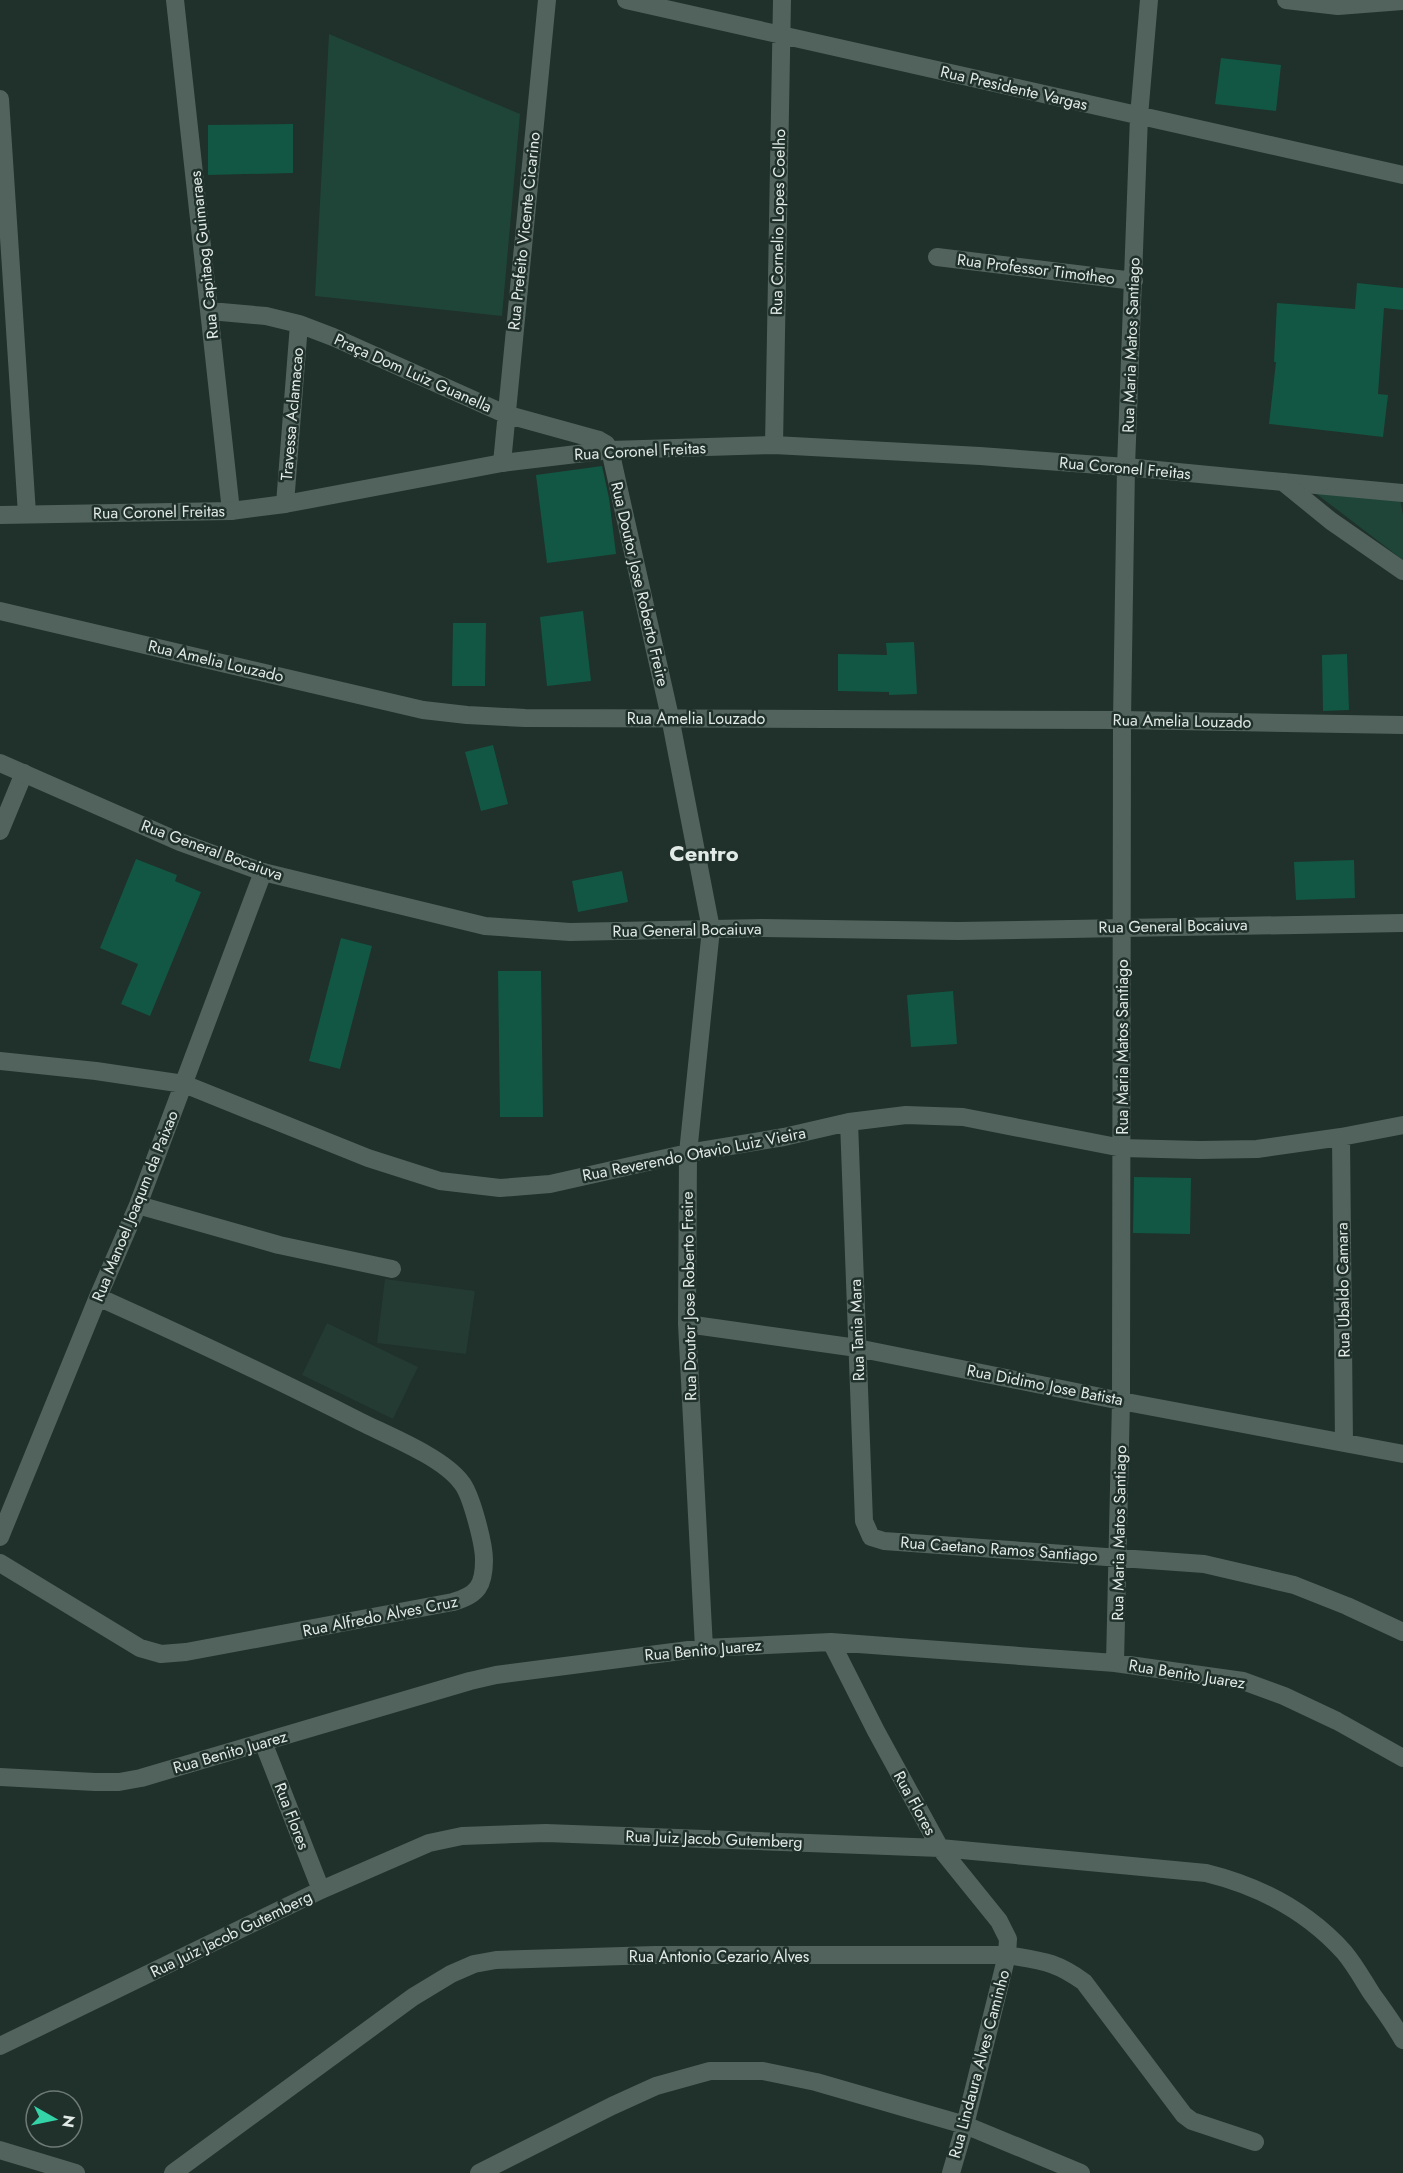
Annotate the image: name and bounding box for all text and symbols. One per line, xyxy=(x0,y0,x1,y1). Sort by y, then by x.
street label: Rua Presidente Vargas xyxy=(938,60,1090,116)
street label: Rua Cornelio Lopes Coelho xyxy=(765,128,791,315)
street label: Rua Prefeito Vicente Cicarino xyxy=(502,130,546,331)
street label: Rua Capitaog Guimaraes xyxy=(184,170,224,340)
street label: Rua Professor Timotheo xyxy=(956,248,1117,290)
street label: Rua Maria Matos Santiago xyxy=(1116,257,1146,433)
street label: Praça Dom Luiz Guanella xyxy=(330,328,496,418)
street label: Travessa Aclamacao xyxy=(275,346,309,482)
street label: Rua Coronel Freitas xyxy=(574,436,706,466)
street label: Rua Coronel Freitas xyxy=(1058,451,1192,485)
street label: Rua Doutor Jose Roberto Freire xyxy=(605,479,675,689)
street label: Rua Coronel Freitas xyxy=(93,499,225,525)
street label: Rua Amelia Louzado xyxy=(146,634,286,688)
street label: Rua Amelia Louzado xyxy=(627,707,766,730)
street label: Rua Amelia Louzado xyxy=(1112,708,1252,734)
street label: Rua General Bocaiuva xyxy=(138,814,286,886)
district label: Centro xyxy=(669,837,739,869)
street label: Rua General Bocaiuva xyxy=(1098,913,1248,939)
street label: Rua General Bocaiuva xyxy=(612,917,762,943)
street label: Rua Maria Matos Santiago xyxy=(1111,959,1134,1135)
street label: Rua Manoel Joaqum da Paixao xyxy=(86,1107,184,1305)
street label: Rua Reverendo Otavio Luiz Vieira xyxy=(580,1121,808,1187)
street label: Rua Doutor Jose Roberto Freire xyxy=(676,1191,702,1401)
street label: Rua Ubaldo Camara xyxy=(1330,1222,1356,1358)
street label: Rua Tania Mara xyxy=(844,1278,870,1382)
street label: Rua Didimo Jose Batista xyxy=(965,1359,1125,1411)
street label: Rua Maria Matos Santiago xyxy=(1106,1445,1132,1621)
street label: Rua Caetano Ramos Santiago xyxy=(900,1531,1099,1567)
street label: Rua Alfredo Alves Cruz xyxy=(300,1590,460,1642)
street label: Rua Benito Juarez xyxy=(643,1633,763,1667)
street label: Rua Benito Juarez xyxy=(1127,1653,1247,1695)
street label: Rua Benito Juarez xyxy=(170,1725,290,1779)
street label: Rua Flores xyxy=(888,1767,942,1839)
street label: Rua Flores xyxy=(269,1779,315,1853)
street label: Rua Juiz Jacob Gutemberg xyxy=(625,1824,803,1854)
street label: Rua Juiz Jacob Gutemberg xyxy=(146,1885,316,1983)
street label: Rua Antonio Cezario Alves xyxy=(629,1945,809,1968)
street label: Rua Lindaura Alves Caminho xyxy=(943,1967,1015,2161)
north arrow xyxy=(24,2089,84,2149)
text: N xyxy=(56,2113,81,2129)

